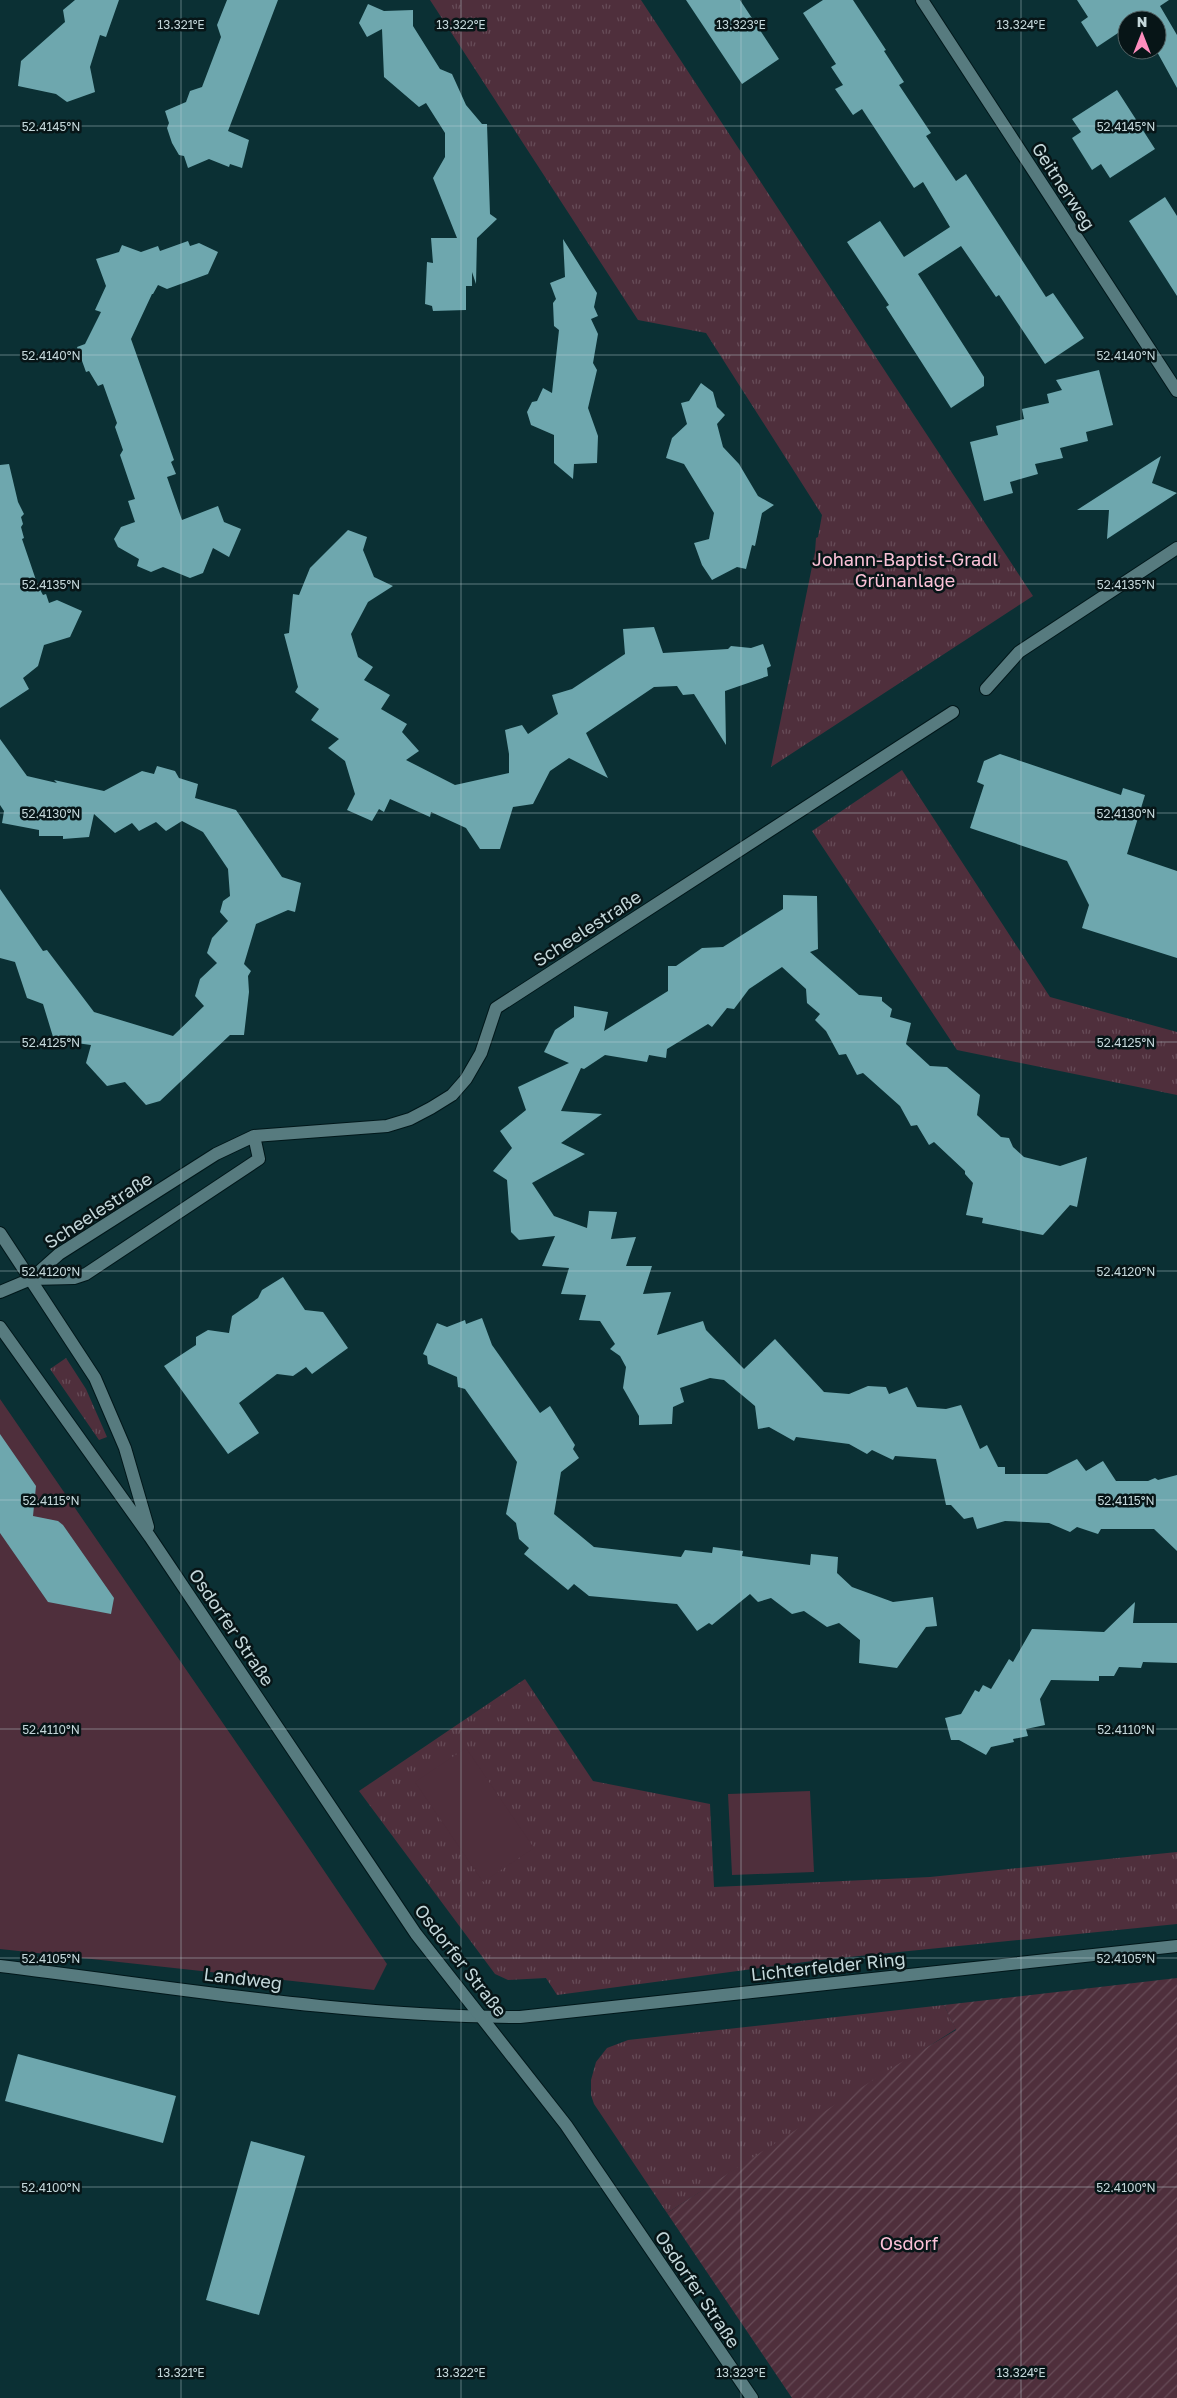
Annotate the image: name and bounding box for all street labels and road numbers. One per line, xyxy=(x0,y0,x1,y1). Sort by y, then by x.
street label: Geitnerweg xyxy=(1028,138,1100,234)
street label: Scheelestraße xyxy=(529,885,645,971)
street label: Scheelestraße xyxy=(40,1167,156,1253)
street label: Osdorfer Straße xyxy=(185,1564,279,1690)
street label: Osdorfer Straße xyxy=(410,1899,512,2021)
street label: Lichterfelder Ring xyxy=(750,1947,906,1985)
street label: Landweg xyxy=(203,1962,283,1994)
street label: Osdorfer Straße xyxy=(651,2226,745,2352)

